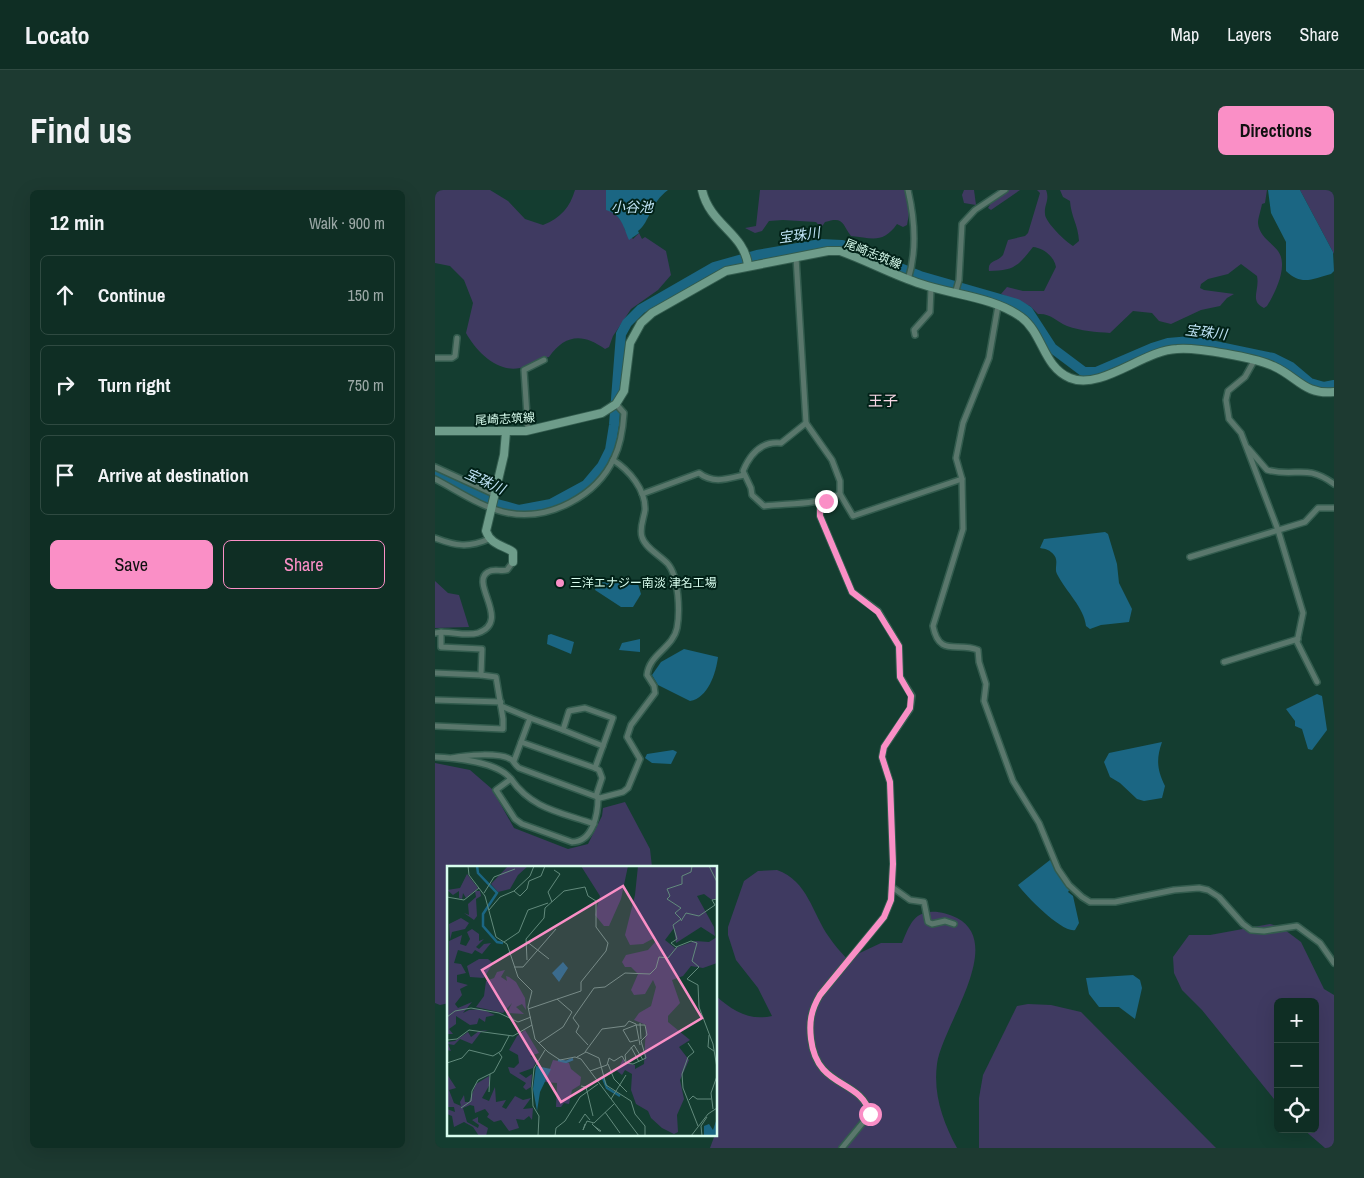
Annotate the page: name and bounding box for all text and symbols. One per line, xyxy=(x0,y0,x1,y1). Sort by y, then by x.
text: Locato xyxy=(25,19,90,51)
text: Map xyxy=(1171,22,1199,47)
text: Layers xyxy=(1227,22,1272,47)
text: Share xyxy=(1300,22,1339,47)
button: Directions xyxy=(1218,106,1334,155)
text: Find us xyxy=(30,107,132,154)
water label: 小谷池 xyxy=(611,198,655,216)
text: 12 min xyxy=(50,208,105,237)
text: Walk · 900 m xyxy=(309,212,385,234)
water label: 宝珠川 xyxy=(777,223,823,247)
street label: 尾崎志筑線 xyxy=(842,235,904,273)
icon: ahead xyxy=(51,281,79,309)
text: Continue xyxy=(98,282,166,308)
text: 150 m xyxy=(348,284,384,306)
water label: 宝珠川 xyxy=(1184,321,1230,344)
icon: right xyxy=(51,371,79,399)
text: Turn right xyxy=(98,372,170,398)
text: 750 m xyxy=(348,374,384,396)
district label: 王子 xyxy=(868,390,898,411)
street label: 尾崎志筑線 xyxy=(475,409,535,429)
icon: arrive xyxy=(51,461,79,489)
text: Arrive at destination xyxy=(98,462,249,488)
water label: 宝珠川 xyxy=(462,464,510,499)
route end xyxy=(815,490,838,513)
button: Save xyxy=(50,540,213,589)
button: Share xyxy=(223,540,385,589)
place label: 三洋エナジー南淡 津名工場 xyxy=(570,575,717,591)
marker: 三洋エナジー南淡 津名工場 xyxy=(554,577,566,589)
inset map xyxy=(447,866,717,1136)
map controls xyxy=(1274,998,1319,1133)
button: + xyxy=(1274,998,1319,1043)
button: − xyxy=(1274,1043,1319,1088)
button: locate xyxy=(1274,1088,1319,1133)
route start xyxy=(859,1103,882,1126)

